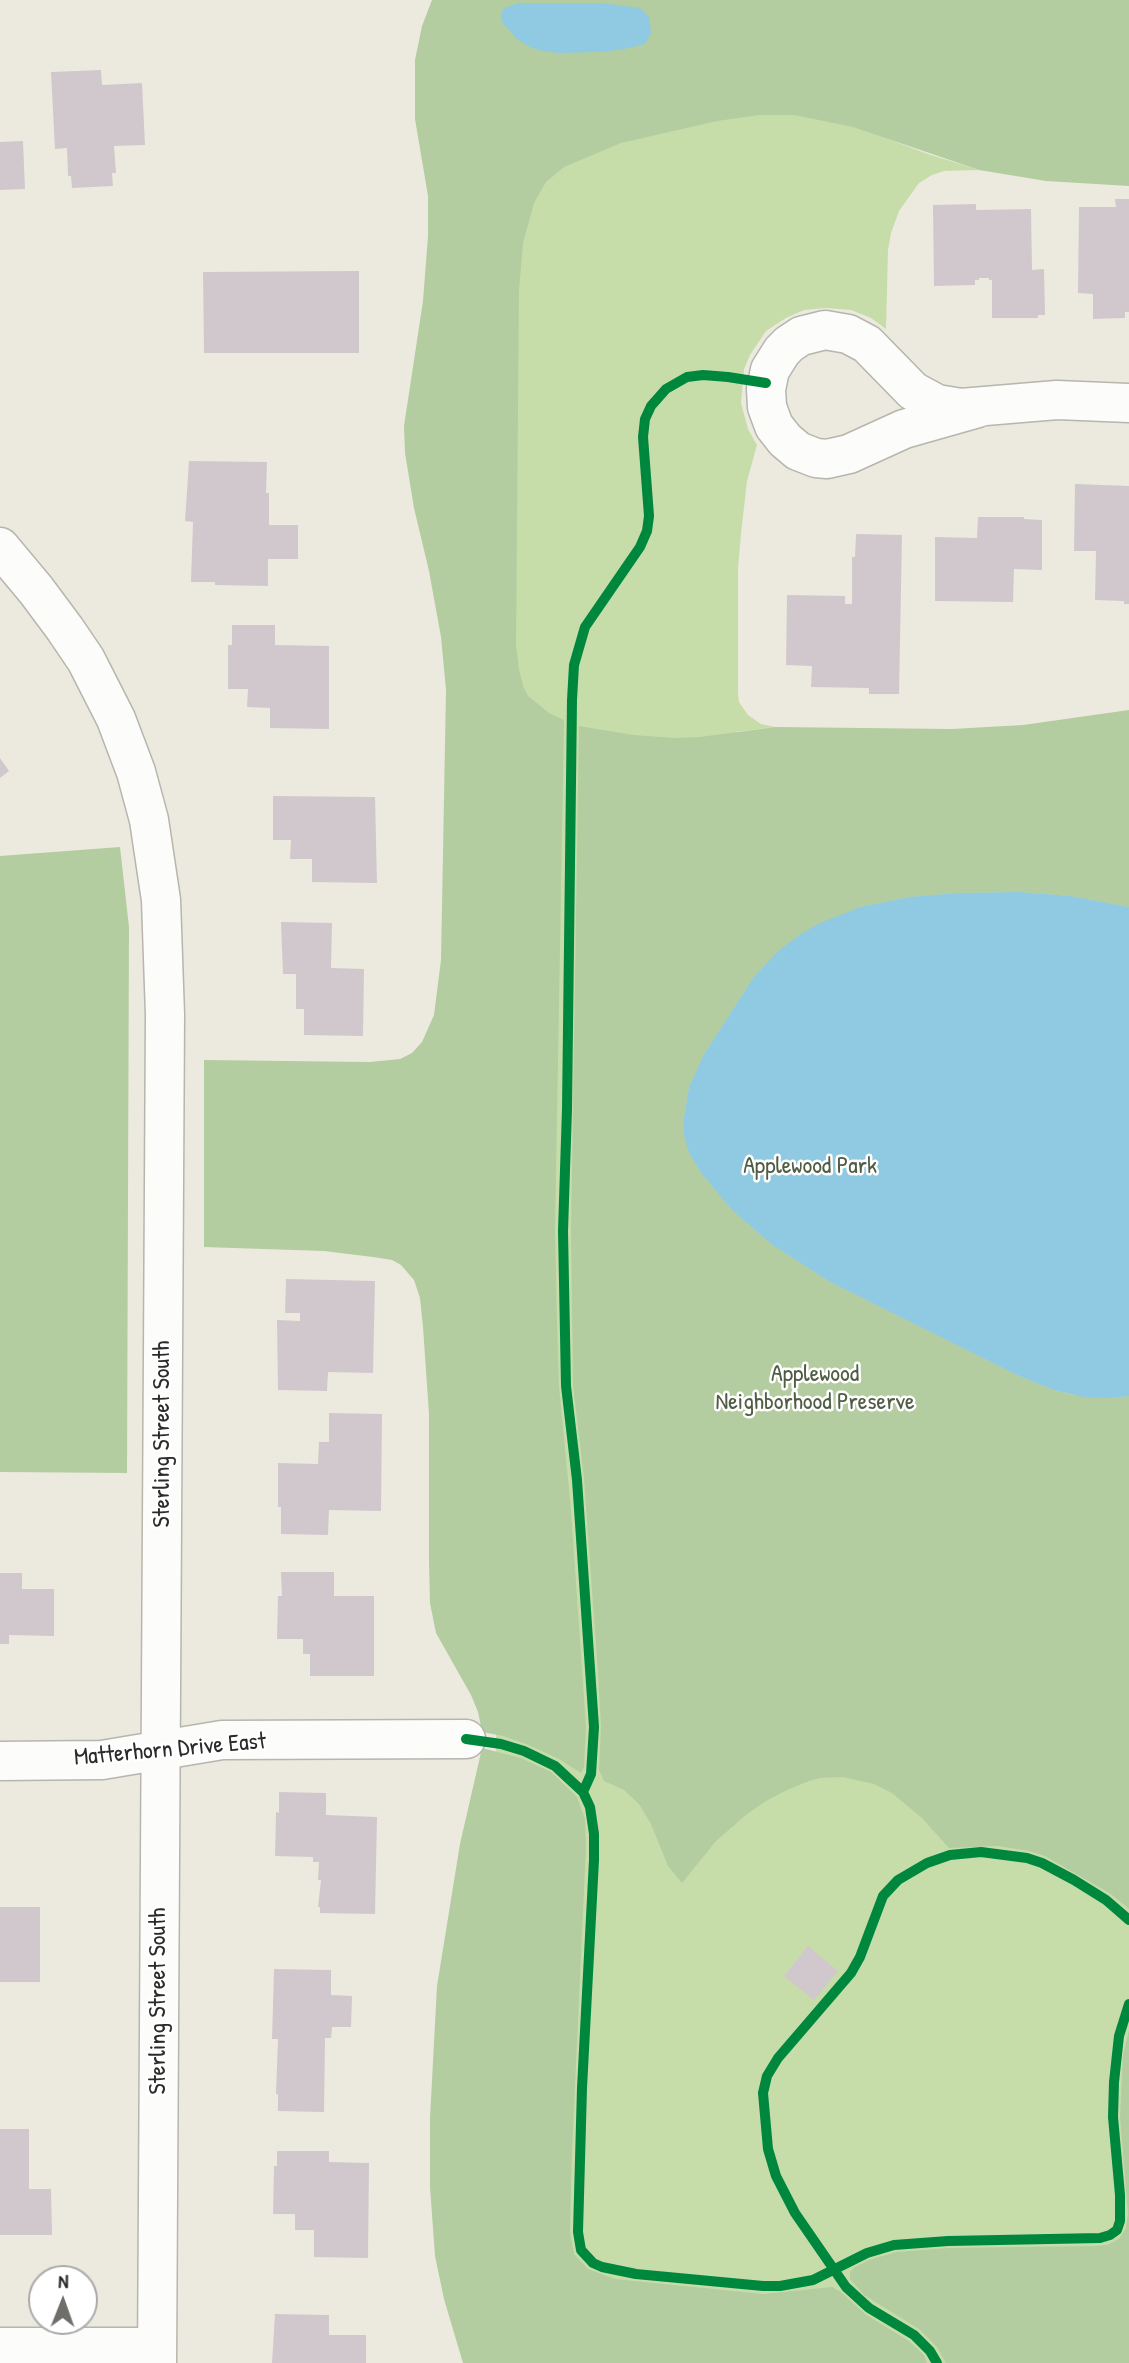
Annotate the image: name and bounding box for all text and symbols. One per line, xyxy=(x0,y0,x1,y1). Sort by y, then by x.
park label: Applewood Park xyxy=(743,1153,877,1181)
street label: Sterling Street South xyxy=(149,1341,177,1527)
park label: Applewood Neighborhood Preserve xyxy=(715,1361,915,1417)
street label: Matterhorn Drive East xyxy=(73,1727,267,1773)
street label: Sterling Street South xyxy=(145,1908,173,2094)
north arrow xyxy=(28,2265,98,2335)
text: N xyxy=(58,2268,69,2294)

